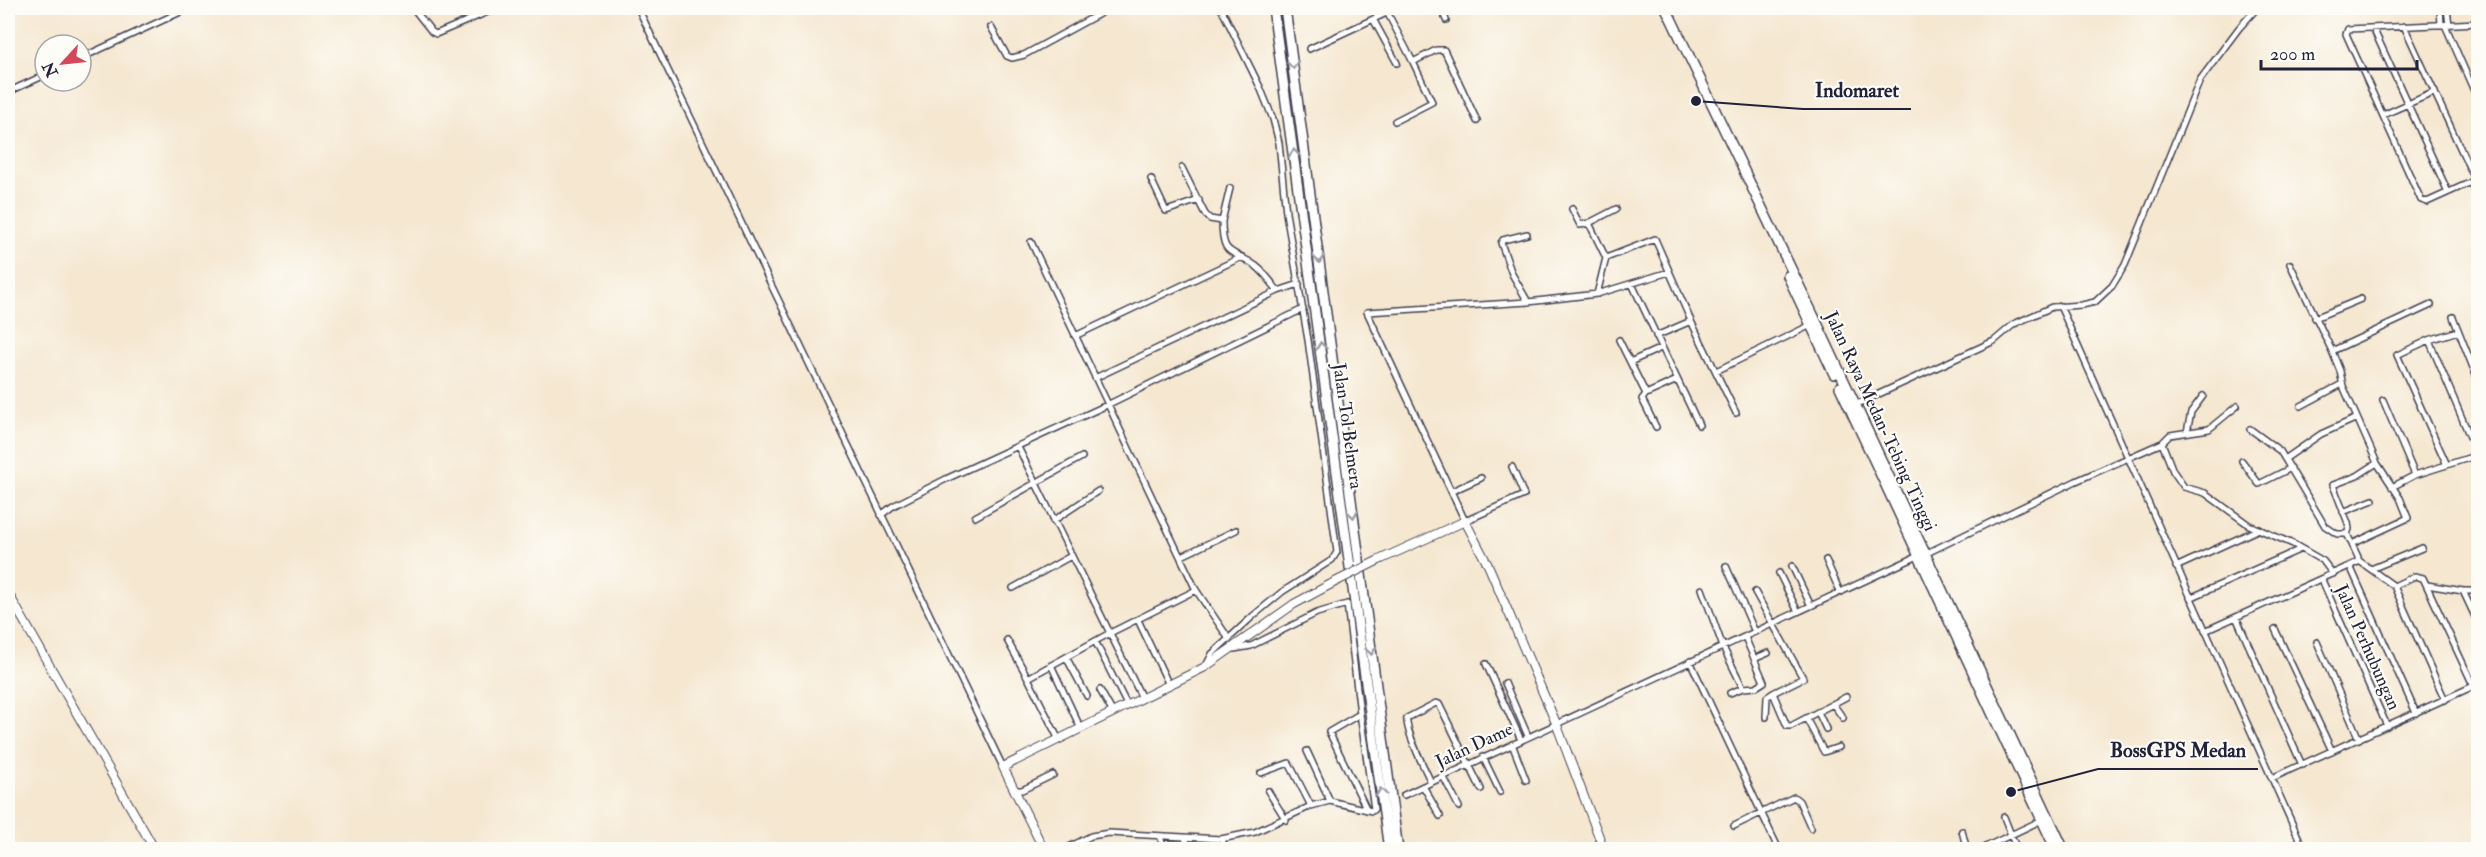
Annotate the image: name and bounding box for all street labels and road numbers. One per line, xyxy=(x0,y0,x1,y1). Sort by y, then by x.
street label: Jalan Raya Medan-Tebing Tinggi xyxy=(1819,307,1942,535)
street label: Jalan Tol Belmera xyxy=(1327,361,1368,491)
street label: Jalan Perhubungan xyxy=(2329,580,2406,714)
street label: Jalan Dame xyxy=(1431,717,1517,774)

